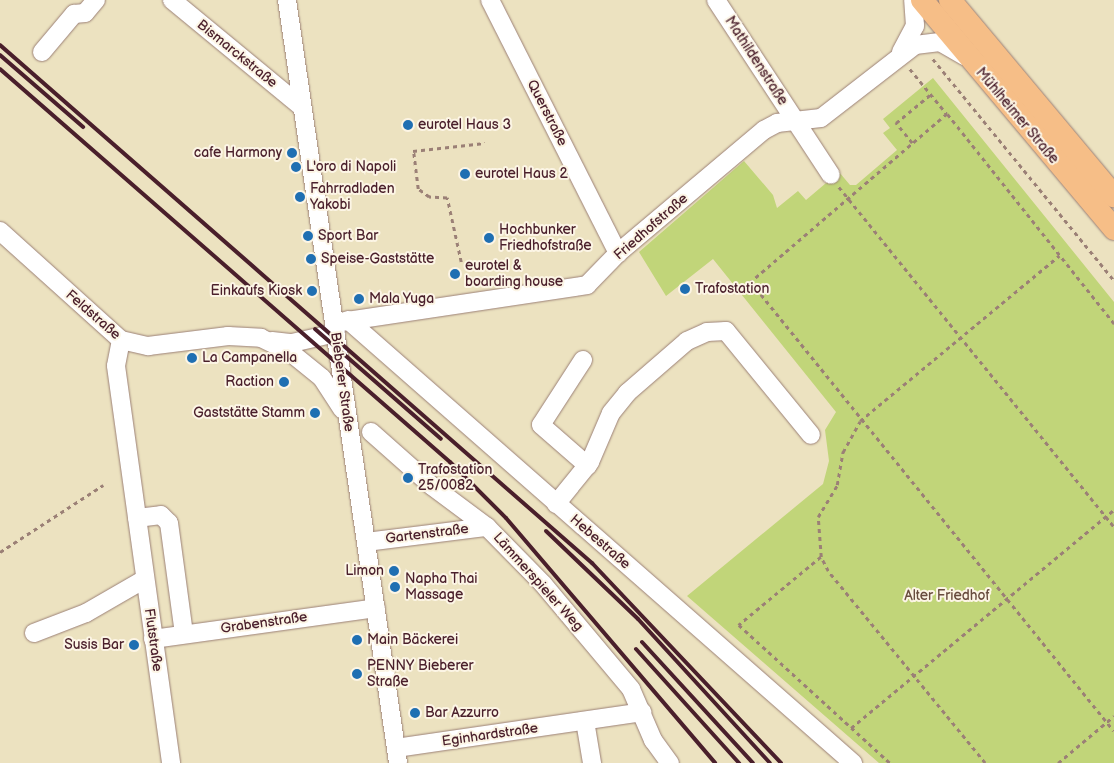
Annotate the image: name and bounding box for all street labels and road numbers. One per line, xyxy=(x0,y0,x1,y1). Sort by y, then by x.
street label: Mathildenstraße xyxy=(721,13,791,109)
street label: Bismarckstraße xyxy=(193,17,281,91)
street label: Mühlheimer Straße xyxy=(972,64,1062,168)
street label: Querstraße xyxy=(523,77,571,149)
street label: Friedhofstraße xyxy=(611,190,691,264)
street label: Feldstraße xyxy=(62,287,124,343)
street label: Bieberer Straße xyxy=(327,331,357,433)
street label: Hebestraße xyxy=(566,511,634,573)
street label: Gartenstraße xyxy=(384,521,470,547)
street label: Lämmerspieler Weg xyxy=(489,529,587,635)
street label: Flutstraße xyxy=(140,607,166,673)
street label: Grabenstraße xyxy=(220,609,308,637)
street label: Eginhardstraße xyxy=(441,720,539,750)

